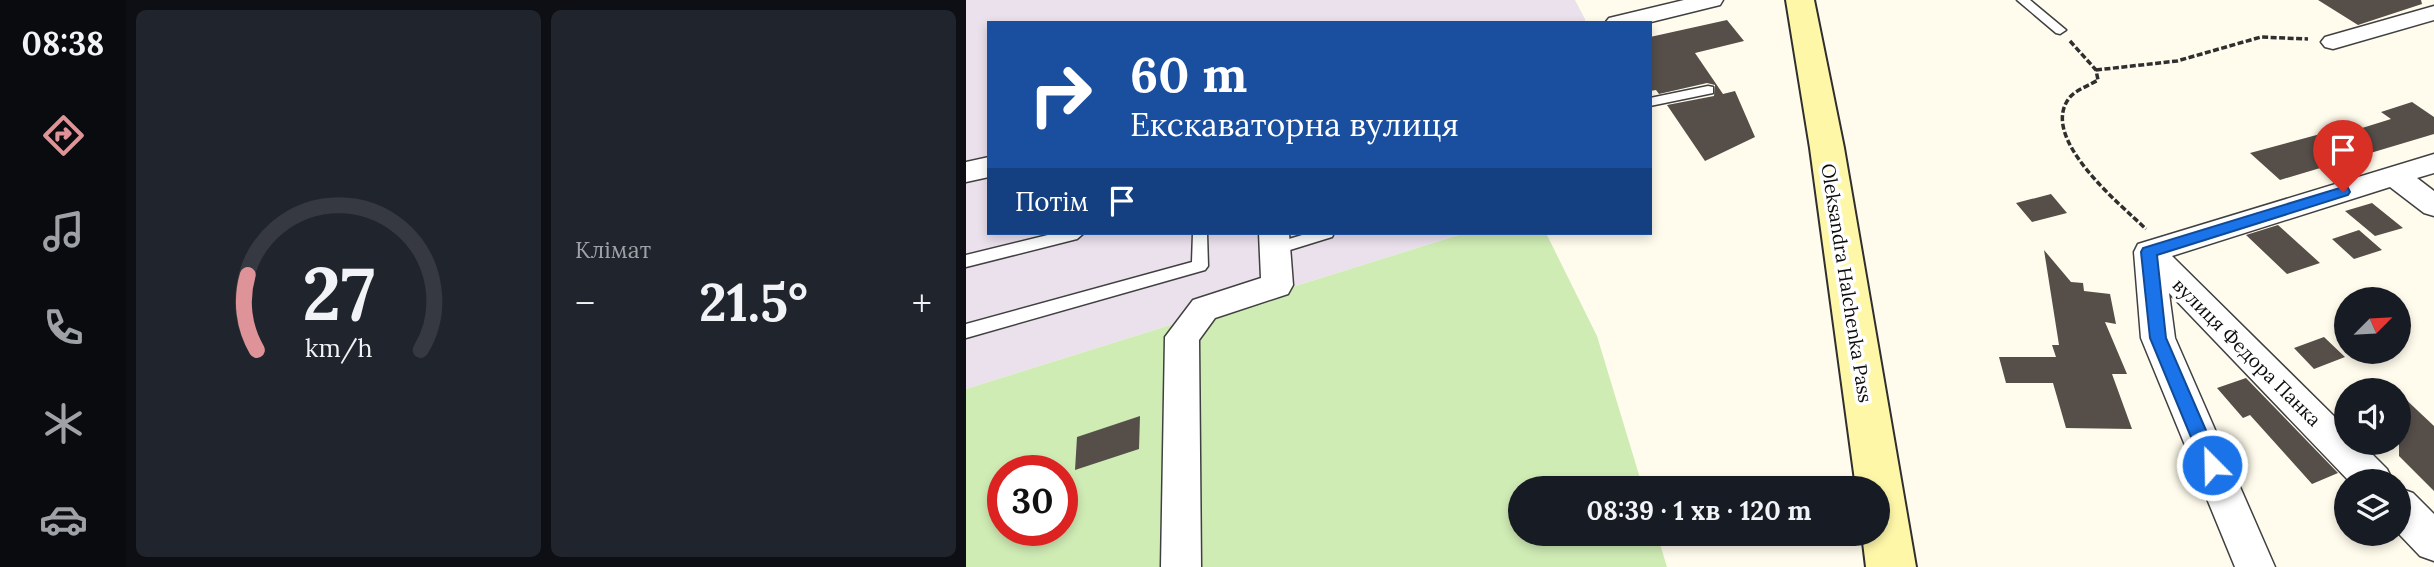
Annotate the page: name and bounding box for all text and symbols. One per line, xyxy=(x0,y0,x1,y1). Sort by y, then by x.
text: 08:38 xyxy=(22,23,104,64)
text: 60 m xyxy=(1130,43,1247,105)
icon: right xyxy=(1015,49,1106,140)
text: Екскаваторна вулиця xyxy=(1130,104,1459,145)
icon: directions xyxy=(39,111,88,160)
pin xyxy=(2313,120,2373,192)
icon: arrive xyxy=(2324,131,2362,169)
street label: Oleksandra Halchenka Pass xyxy=(1816,162,1878,405)
icon: arrive xyxy=(1103,182,1141,220)
text: Потім xyxy=(1015,185,1089,218)
icon: music xyxy=(39,207,88,256)
text: Клімат xyxy=(575,235,651,264)
text: 27 xyxy=(302,247,375,340)
text: 21.5° xyxy=(699,269,808,335)
street label: вулиця Федора Панка xyxy=(2168,273,2326,431)
text: − xyxy=(575,279,595,327)
text: + xyxy=(912,279,932,327)
north arrow xyxy=(2334,287,2412,364)
map controls xyxy=(2334,287,2411,546)
icon: phone xyxy=(39,303,88,352)
text: km/h xyxy=(305,331,372,363)
button: sound xyxy=(2334,378,2411,455)
icon: climate xyxy=(39,399,88,448)
position arrow xyxy=(2175,428,2249,502)
speed limit sign: 30 xyxy=(987,455,1078,546)
button: layers xyxy=(2334,469,2411,546)
text: 08:39 · 1 хв · 120 m xyxy=(1587,494,1811,527)
icon: car xyxy=(39,495,88,544)

